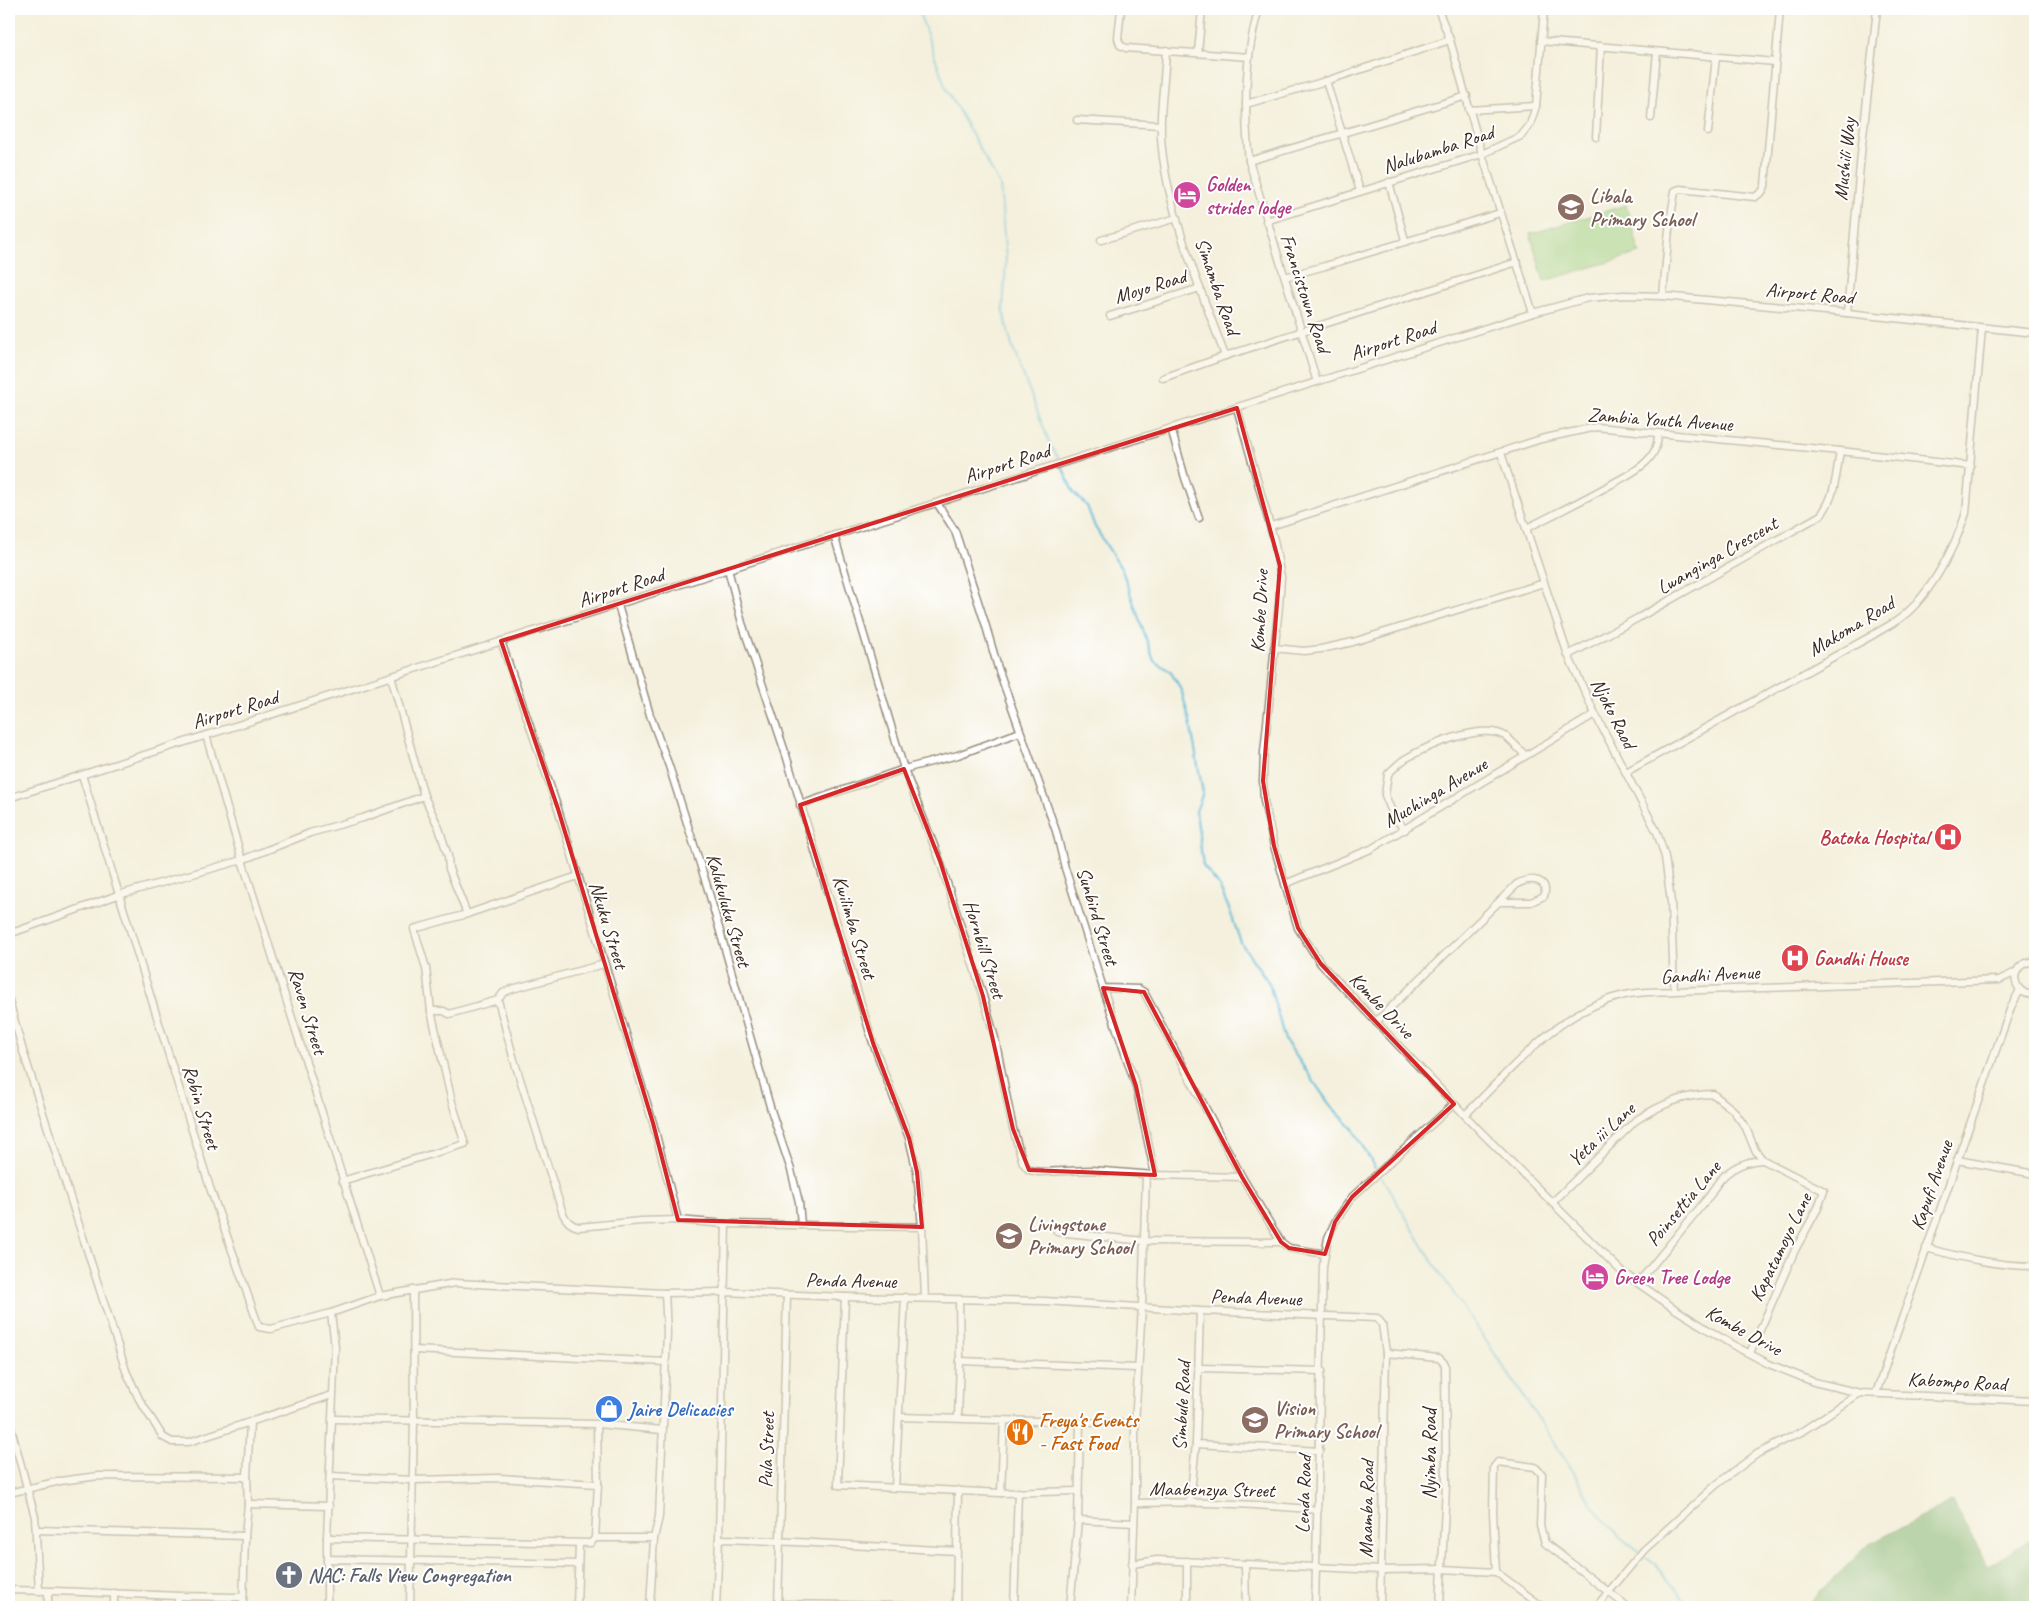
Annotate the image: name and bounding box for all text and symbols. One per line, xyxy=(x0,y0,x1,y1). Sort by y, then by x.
street label: Mushili Way xyxy=(1828,114,1861,202)
street label: Nalubamba Road xyxy=(1379,119,1500,179)
place label: Golden strides lodge xyxy=(1206,172,1292,220)
hotel icon: Golden strides lodge xyxy=(1172,180,1202,210)
place label: Libala Primary School xyxy=(1590,184,1699,232)
school or university icon: Libala Primary School xyxy=(1556,192,1586,222)
street label: Francistown Road xyxy=(1275,231,1337,359)
street label: Simamba Road xyxy=(1189,235,1247,341)
street label: Moyo Road xyxy=(1111,263,1192,309)
street label: Airport Road xyxy=(1765,277,1858,310)
street label: Airport Road xyxy=(1347,314,1442,366)
street label: Zambia Youth Avenue xyxy=(1587,402,1735,437)
street label: Airport Road xyxy=(961,437,1056,489)
street label: Lwanginga Crescent xyxy=(1653,510,1784,600)
street label: Airport Road xyxy=(575,561,670,613)
street label: Kombe Drive xyxy=(1245,567,1274,653)
street label: Makoma Road xyxy=(1804,589,1902,662)
street label: Njoko Raod xyxy=(1585,674,1643,755)
street label: Airport Road xyxy=(189,684,284,734)
street label: Muchinga Avenue xyxy=(1379,751,1493,833)
hospital icon: Batoka Hospital xyxy=(1933,822,1963,852)
place label: Batoka Hospital xyxy=(1819,825,1932,850)
street label: Kalukuluku Street xyxy=(700,850,757,972)
street label: Sunbird Street xyxy=(1071,864,1125,970)
street label: Kwilimba Street xyxy=(827,872,883,984)
street label: Nkuku Street xyxy=(583,878,634,974)
street label: Hornbill Street xyxy=(958,897,1012,1004)
hospital icon: Gandhi House xyxy=(1780,943,1810,973)
place label: Gandhi House xyxy=(1814,946,1909,971)
street label: Gandhi Avenue xyxy=(1660,959,1762,990)
street label: Raven Street xyxy=(283,965,333,1060)
street label: Kombe Drive xyxy=(1344,967,1420,1045)
street label: Robin Street xyxy=(177,1062,227,1155)
street label: Yeta iii Lane xyxy=(1562,1096,1641,1172)
street label: Kapufi Avenue xyxy=(1905,1136,1959,1233)
street label: Poinsettia Lane xyxy=(1640,1154,1727,1251)
street label: Kapatamoyo Lane xyxy=(1744,1188,1818,1305)
place label: Livingstone Primary School xyxy=(1028,1212,1137,1260)
school or university icon: Livingstone Primary School xyxy=(994,1221,1024,1251)
hotel icon: Green Tree Lodge xyxy=(1580,1262,1610,1292)
place label: Green Tree Lodge xyxy=(1614,1265,1731,1290)
street label: Penda Avenue xyxy=(805,1267,898,1294)
street label: Penda Avenue xyxy=(1210,1283,1303,1312)
street label: Kombe Drive xyxy=(1701,1299,1787,1362)
street label: Simbule Road xyxy=(1167,1358,1196,1451)
street label: Kabompo Road xyxy=(1907,1366,2010,1397)
shop icon: Jaire Delicacies xyxy=(594,1394,624,1424)
place label: Vision Primary School xyxy=(1274,1396,1383,1444)
place label: Jaire Delicacies xyxy=(626,1397,734,1422)
school or university icon: Vision Primary School xyxy=(1240,1405,1270,1435)
street label: Nyimba Road xyxy=(1417,1405,1442,1499)
place label: Freya's Events - Fast Food xyxy=(1039,1408,1140,1456)
street label: Pula Street xyxy=(753,1409,780,1488)
restaurant icon: Freya's Events - Fast Food xyxy=(1005,1417,1035,1447)
street label: Lenda Road xyxy=(1290,1451,1317,1534)
street label: Maamba Road xyxy=(1353,1457,1380,1558)
street label: Maabenzya Street xyxy=(1149,1476,1277,1503)
church icon: NAC: Falls View Congregation xyxy=(274,1560,304,1590)
place label: NAC: Falls View Congregation xyxy=(308,1563,512,1588)

